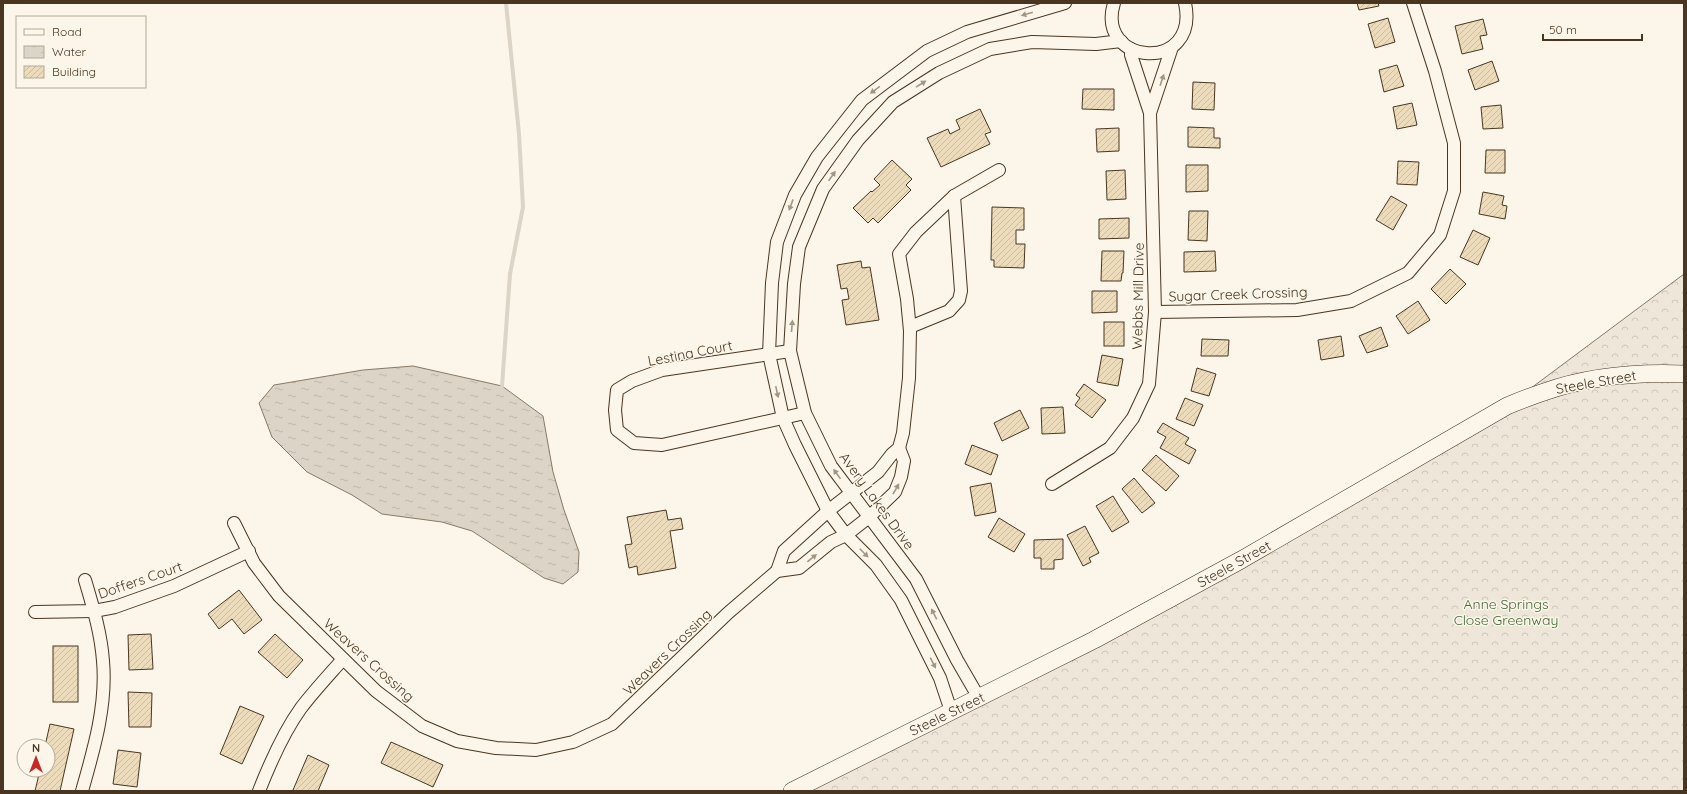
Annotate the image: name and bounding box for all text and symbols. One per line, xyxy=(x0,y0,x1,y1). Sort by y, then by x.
one-way arrow xyxy=(1021,11,1033,17)
legend xyxy=(16,16,146,88)
scale bar xyxy=(1543,16,1642,42)
text: 50 m xyxy=(1549,22,1577,37)
text: Road xyxy=(52,24,82,39)
text: Water xyxy=(52,44,87,59)
text: Building xyxy=(52,64,96,79)
one-way arrow xyxy=(1159,74,1165,86)
one-way arrow xyxy=(916,80,927,87)
one-way arrow xyxy=(870,86,880,94)
one-way arrow xyxy=(828,171,836,181)
one-way arrow xyxy=(787,200,793,212)
street label: Webbs Mill Drive xyxy=(1128,242,1148,350)
street label: Sugar Creek Crossing xyxy=(1168,283,1308,305)
one-way arrow xyxy=(789,320,796,332)
street label: Lestina Court xyxy=(646,336,734,370)
street label: Steele Street xyxy=(1554,366,1638,398)
one-way arrow xyxy=(775,386,781,398)
street label: Avery Lakes Drive xyxy=(836,449,918,553)
one-way arrow xyxy=(833,469,841,480)
one-way arrow xyxy=(892,483,899,495)
street label: Steele Street xyxy=(1194,536,1274,592)
one-way arrow xyxy=(860,548,869,558)
one-way arrow xyxy=(807,553,818,562)
street label: Doffers Court xyxy=(95,557,185,603)
park label: Anne Springs Close Greenway xyxy=(1454,595,1558,629)
street label: Weavers Crossing xyxy=(619,605,715,699)
one-way arrow xyxy=(931,609,937,620)
street label: Weavers Crossing xyxy=(320,614,418,706)
one-way arrow xyxy=(930,657,936,669)
street label: Steele Street xyxy=(906,688,988,740)
north arrow xyxy=(16,738,56,778)
text: N xyxy=(32,741,40,755)

